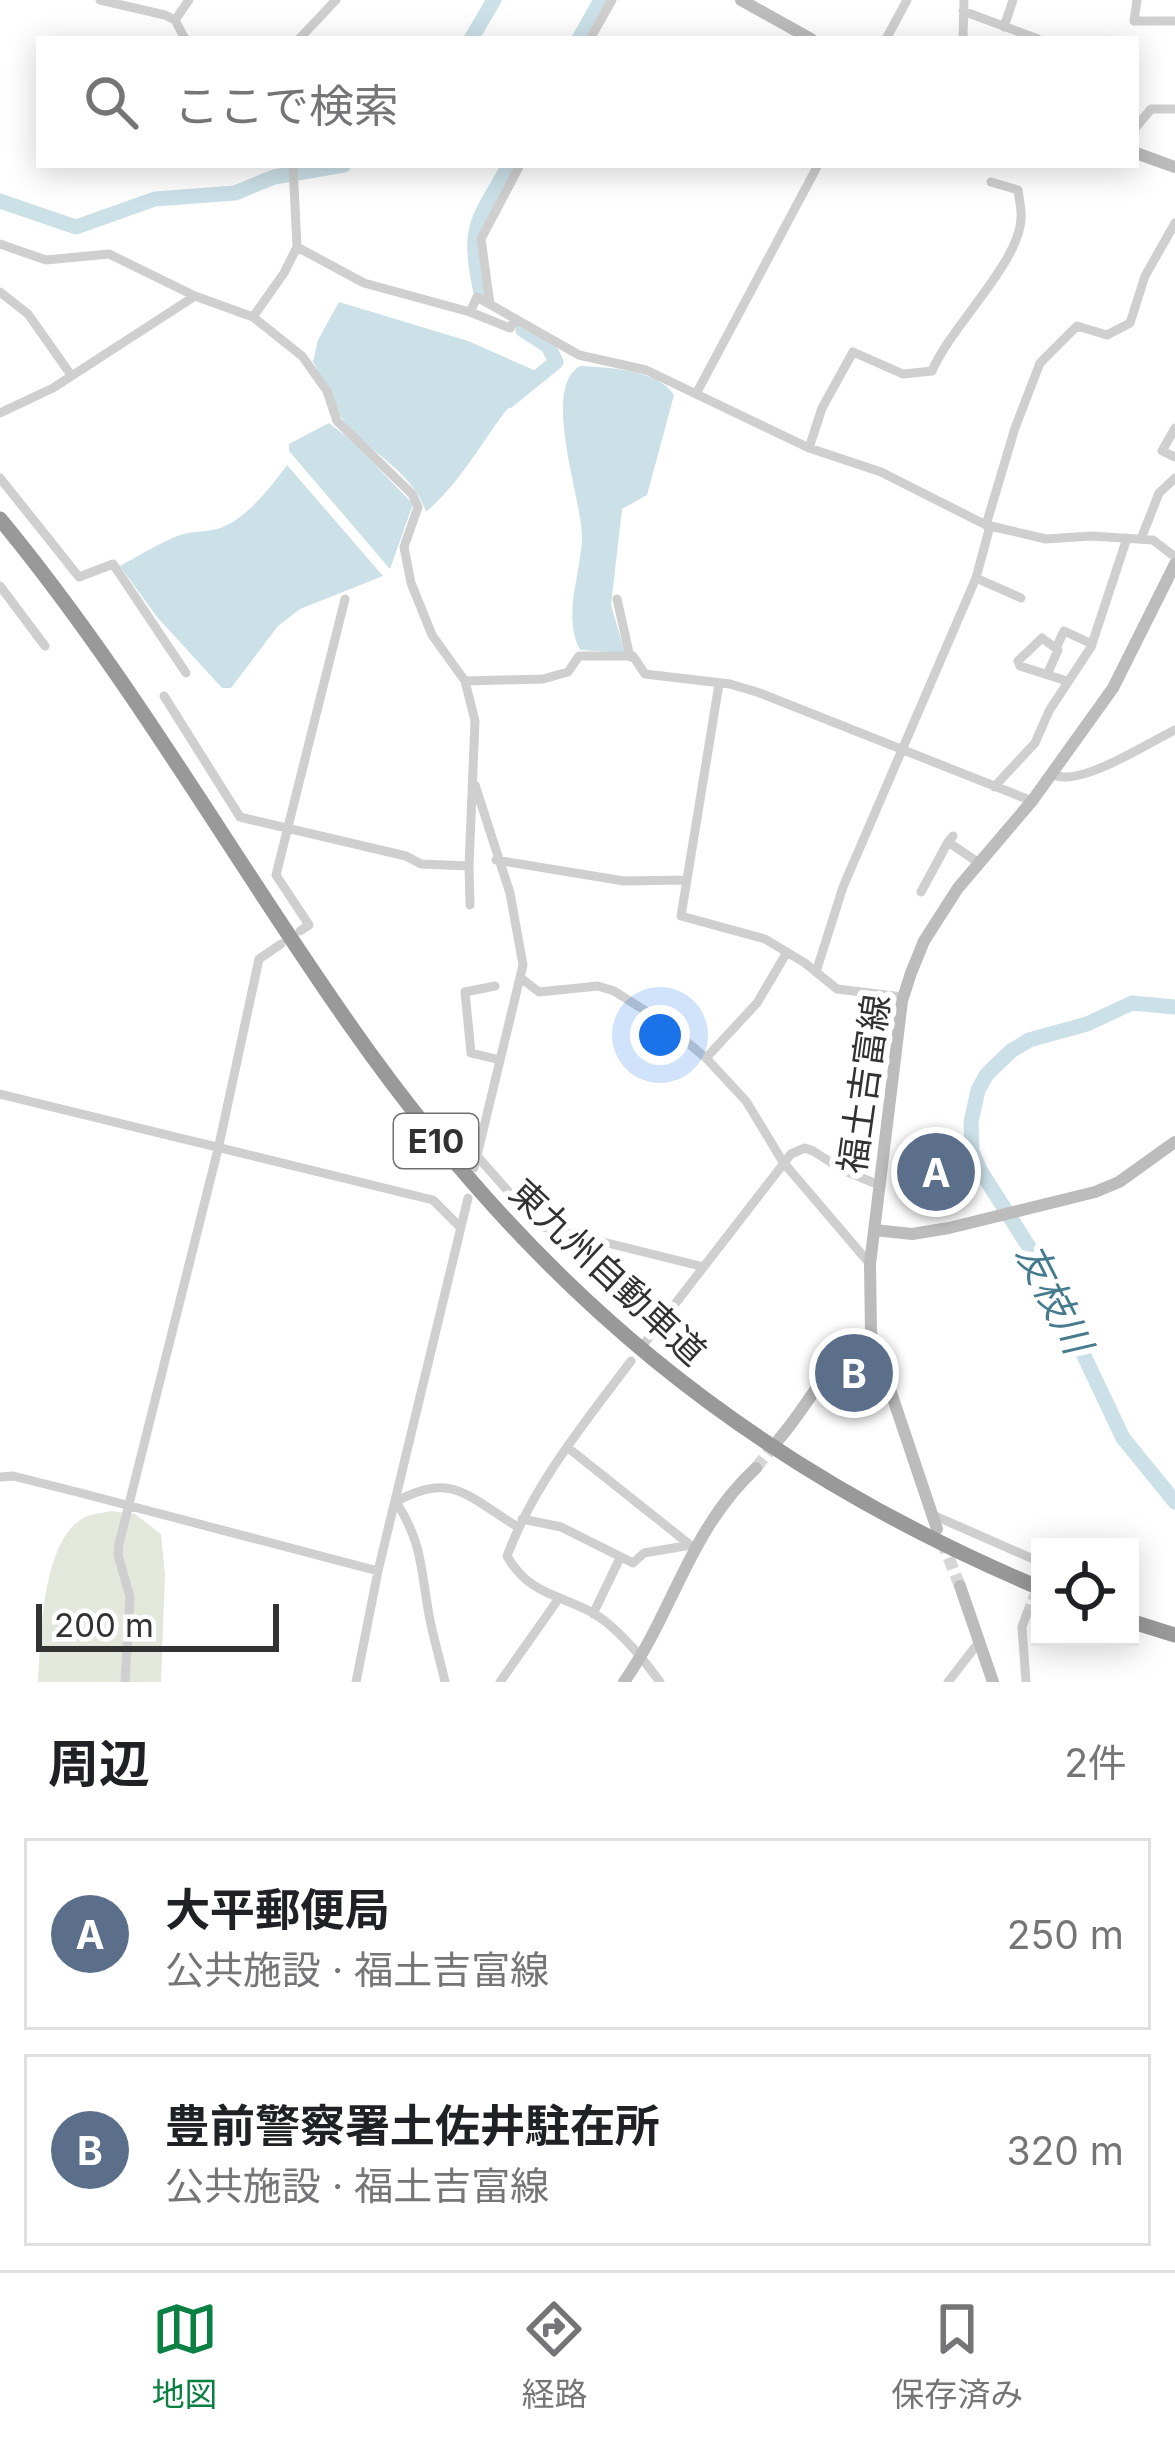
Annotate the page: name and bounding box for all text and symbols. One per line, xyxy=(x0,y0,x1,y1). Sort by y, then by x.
search box xyxy=(36,36,1139,168)
icon: search xyxy=(78,69,144,135)
text: ここで検索 xyxy=(174,78,399,133)
street label: 福土吉富線 xyxy=(830,992,898,1176)
your location xyxy=(630,1005,690,1065)
road number: E10 xyxy=(394,1114,478,1168)
pin: A xyxy=(897,1127,975,1217)
street label: 東九州自動車道 xyxy=(501,1170,715,1374)
water label: 友枝川 xyxy=(1007,1235,1104,1364)
pin: B xyxy=(815,1328,893,1418)
map controls xyxy=(1031,1538,1139,1646)
button: locate xyxy=(1031,1538,1139,1646)
scale bar xyxy=(36,1598,279,1651)
text: 200 m xyxy=(54,1605,154,1645)
text: 周辺 xyxy=(48,1733,150,1794)
text: 2件 xyxy=(1064,1739,1127,1786)
text: 大平郵便局 xyxy=(165,1882,390,1937)
text: A xyxy=(75,1911,105,1958)
text: 250 m xyxy=(1007,1911,1124,1958)
text: 公共施設 · 福土吉富線 xyxy=(165,1946,549,1993)
text: 豊前警察署土佐井駐在所 xyxy=(165,2098,660,2153)
text: B xyxy=(77,2127,103,2174)
text: 320 m xyxy=(1006,2127,1124,2174)
text: 公共施設 · 福土吉富線 xyxy=(165,2162,549,2209)
tab: 地図 xyxy=(152,2296,218,2416)
tab: 経路 xyxy=(521,2296,587,2416)
tab: 保存済み xyxy=(891,2296,1023,2416)

